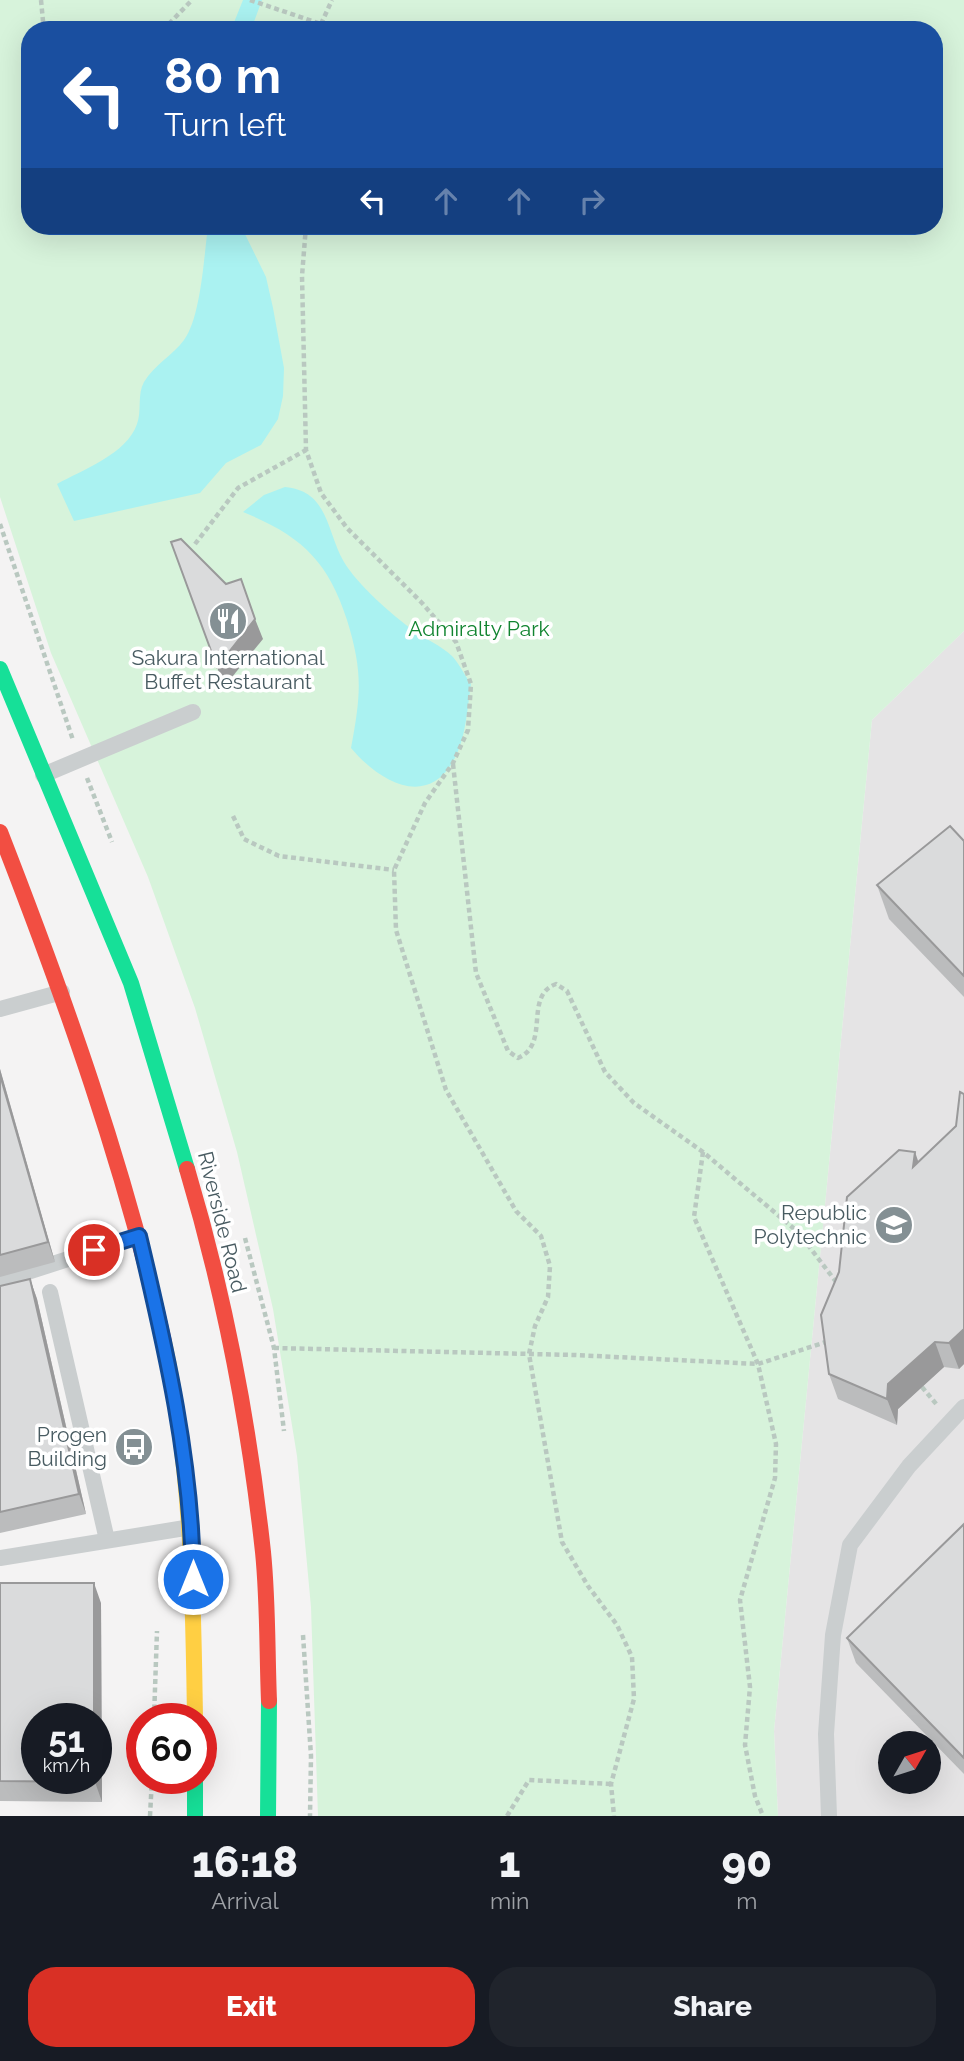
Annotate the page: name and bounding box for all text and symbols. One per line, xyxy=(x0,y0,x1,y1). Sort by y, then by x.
text: 80 m xyxy=(164,47,281,104)
icon: left xyxy=(49,49,140,140)
text: Turn left xyxy=(164,106,286,143)
icon: left xyxy=(354,182,392,220)
icon: ahead xyxy=(427,182,465,220)
icon: ahead xyxy=(500,182,538,220)
icon: right xyxy=(573,182,611,220)
restaurant icon: Sakura International Buffet Restaurant xyxy=(207,600,249,642)
park label: Admiralty Park xyxy=(408,616,550,641)
place label: Sakura International Buffet Restaurant xyxy=(132,645,325,694)
street label: Riverside Road xyxy=(193,1149,252,1295)
place label: Republic Polytechnic xyxy=(754,1200,867,1249)
school or university icon: Republic Polytechnic xyxy=(873,1204,915,1246)
pin xyxy=(64,1220,124,1280)
icon: arrive xyxy=(75,1231,113,1269)
place label: Progen Building xyxy=(27,1422,107,1471)
bus stop icon: Progen Building xyxy=(113,1426,155,1468)
position arrow xyxy=(156,1542,230,1616)
speed limit sign: 60 xyxy=(126,1703,217,1794)
text: 51 xyxy=(48,1719,85,1760)
north arrow xyxy=(878,1731,942,1794)
map controls xyxy=(878,1731,941,1794)
text: km/h xyxy=(43,1755,90,1776)
text: 16:18 xyxy=(192,1838,298,1887)
text: 1 xyxy=(499,1838,521,1887)
text: 90 xyxy=(721,1838,772,1887)
text: Arrival xyxy=(211,1887,279,1914)
text: min xyxy=(490,1887,530,1914)
text: m xyxy=(736,1887,757,1914)
button: Exit xyxy=(28,1967,475,2047)
button: Share xyxy=(489,1967,936,2047)

